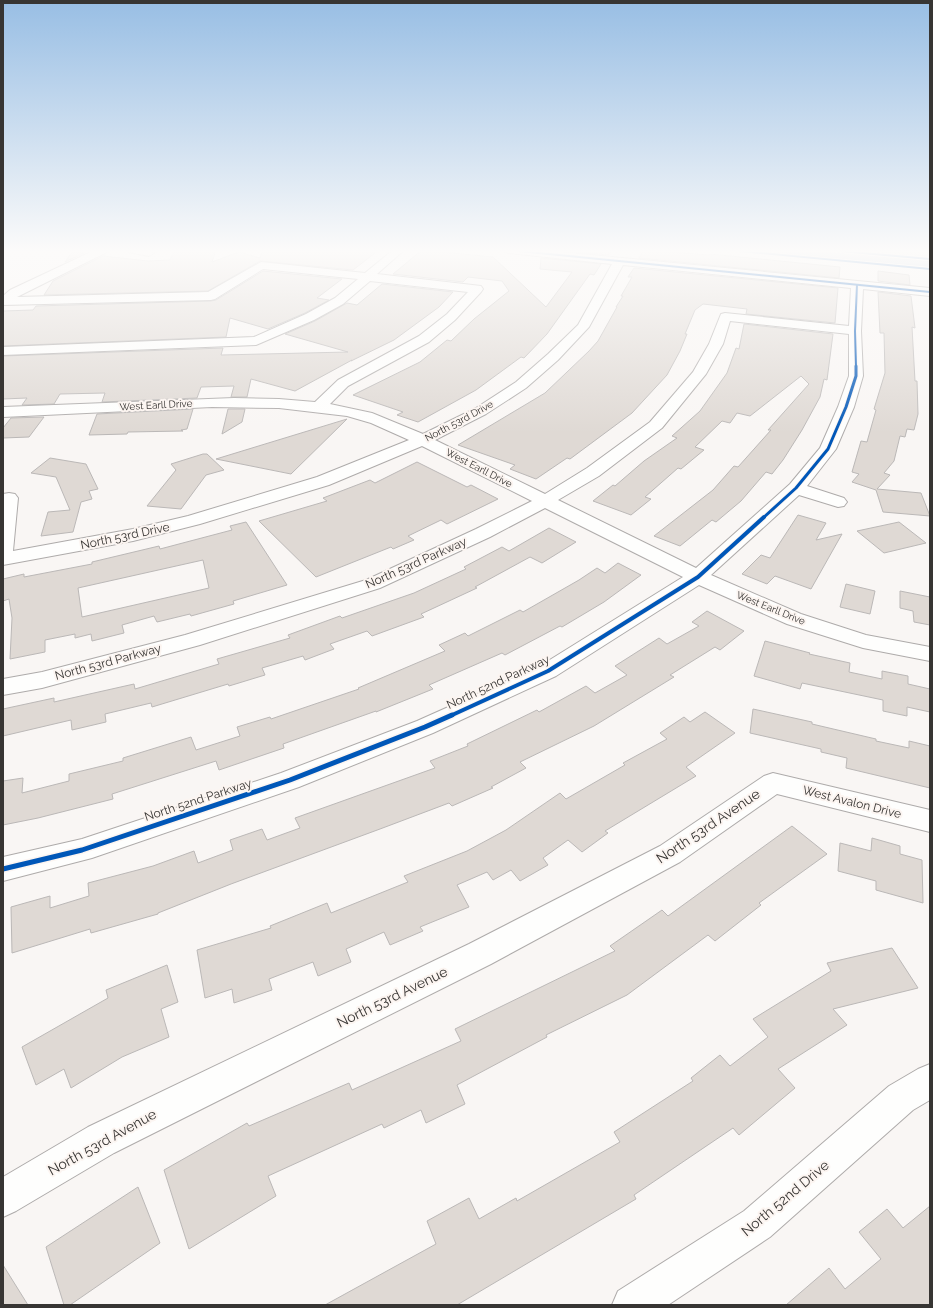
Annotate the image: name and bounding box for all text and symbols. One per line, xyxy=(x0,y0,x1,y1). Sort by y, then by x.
street label: West Earll Drive xyxy=(119,398,193,412)
street label: North 53rd Drive xyxy=(423,398,495,444)
street label: West Earll Drive xyxy=(444,447,514,490)
street label: North 53rd Drive xyxy=(79,520,171,552)
street label: North 53rd Parkway xyxy=(363,534,469,592)
street label: West Earll Drive xyxy=(735,589,807,627)
street label: North 53rd Parkway xyxy=(54,641,163,683)
street label: North 52nd Parkway xyxy=(444,652,552,712)
street label: North 52nd Parkway xyxy=(143,776,254,824)
street label: West Avalon Drive xyxy=(801,783,903,821)
street label: North 53rd Avenue xyxy=(653,785,763,867)
street label: North 53rd Avenue xyxy=(334,963,450,1031)
street label: North 53rd Avenue xyxy=(45,1106,159,1178)
street label: North 52nd Drive xyxy=(738,1157,832,1239)

